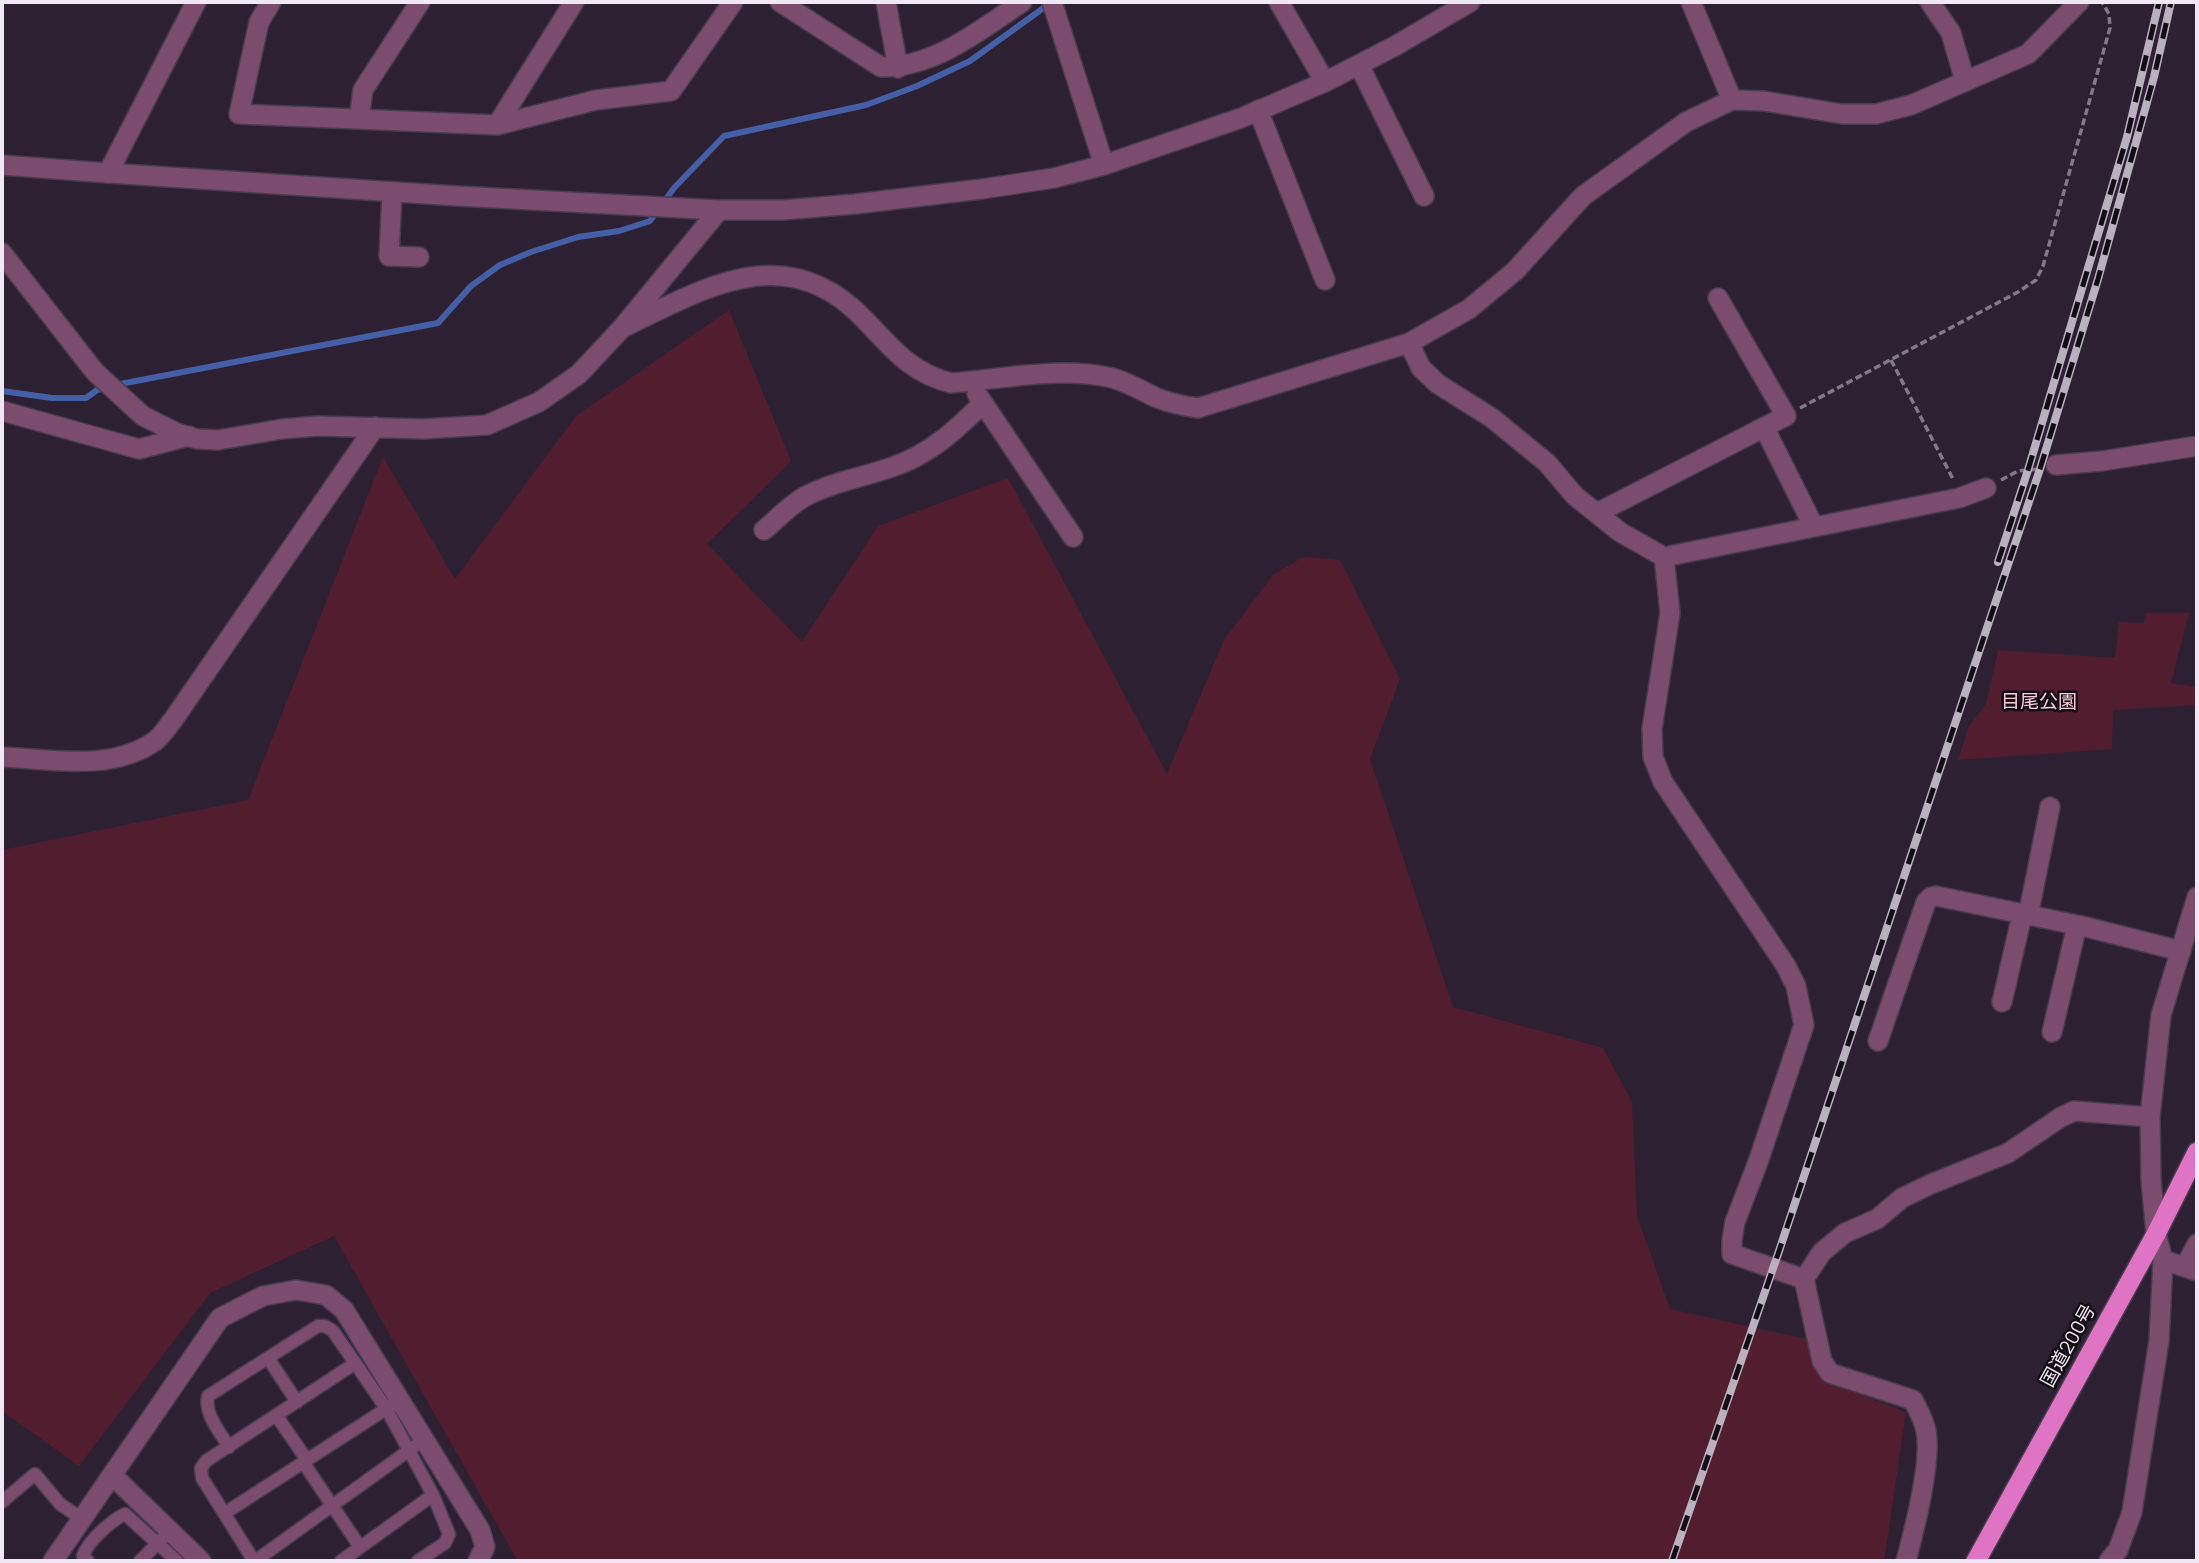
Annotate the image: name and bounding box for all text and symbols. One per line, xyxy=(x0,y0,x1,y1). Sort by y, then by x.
park label: 目尾公園 xyxy=(2001,692,2077,714)
street label: 国道200号 xyxy=(2037,1301,2101,1391)

